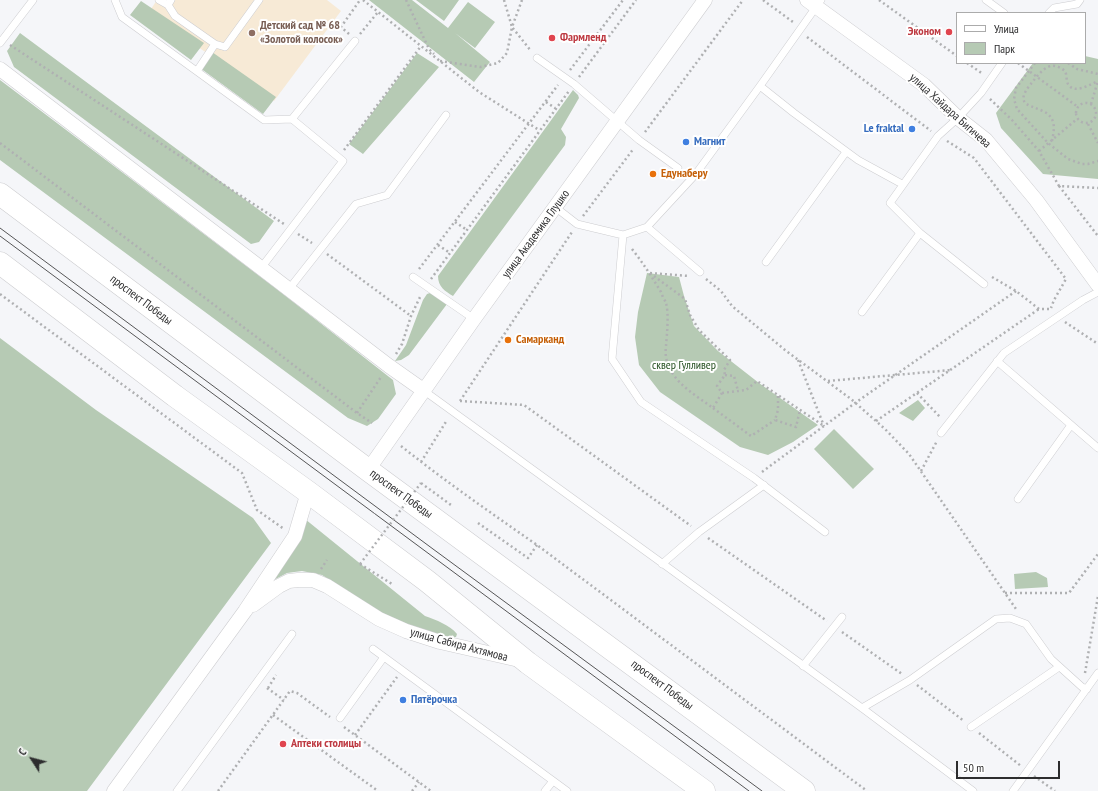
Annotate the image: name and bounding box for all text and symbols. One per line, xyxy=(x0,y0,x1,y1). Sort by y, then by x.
legend xyxy=(956,12,1086,64)
place label: Детский сад № 68 «Золотой колосок» xyxy=(260,19,343,47)
text: Улица xyxy=(994,21,1019,36)
place label: Эконом xyxy=(908,25,941,39)
marker: Эконом xyxy=(944,27,954,37)
marker: Детский сад № 68 «Золотой колосок» xyxy=(247,28,257,38)
place label: Фармленд xyxy=(560,31,606,45)
marker: Фармленд xyxy=(547,33,557,43)
text: Парк xyxy=(994,41,1015,56)
street label: улица Хайдара Бигичева xyxy=(906,71,994,151)
place label: Le fraktal xyxy=(864,122,904,136)
marker: Le fraktal xyxy=(907,124,917,134)
place label: Магнит xyxy=(694,135,725,149)
marker: Магнит xyxy=(681,137,691,147)
place label: Едунаберу xyxy=(661,167,707,181)
marker: Едунаберу xyxy=(648,169,658,179)
street label: улица Академика Глушко xyxy=(499,187,573,281)
street label: проспект Победы xyxy=(107,272,175,328)
place label: Самарканд xyxy=(516,333,564,347)
marker: Самарканд xyxy=(503,335,513,345)
park label: сквер Гулливер xyxy=(652,359,716,373)
street label: проспект Победы xyxy=(367,466,435,522)
street label: улица Сабира Ахтямова xyxy=(409,625,509,665)
street label: проспект Победы xyxy=(628,657,696,713)
place label: Пятёрочка xyxy=(411,693,457,707)
marker: Пятёрочка xyxy=(398,695,408,705)
place label: Аптеки столицы xyxy=(291,737,361,751)
north arrow xyxy=(12,739,52,779)
marker: Аптеки столицы xyxy=(278,739,288,749)
text: С xyxy=(15,746,29,758)
scale bar xyxy=(958,753,1062,779)
text: 50 m xyxy=(963,760,984,775)

